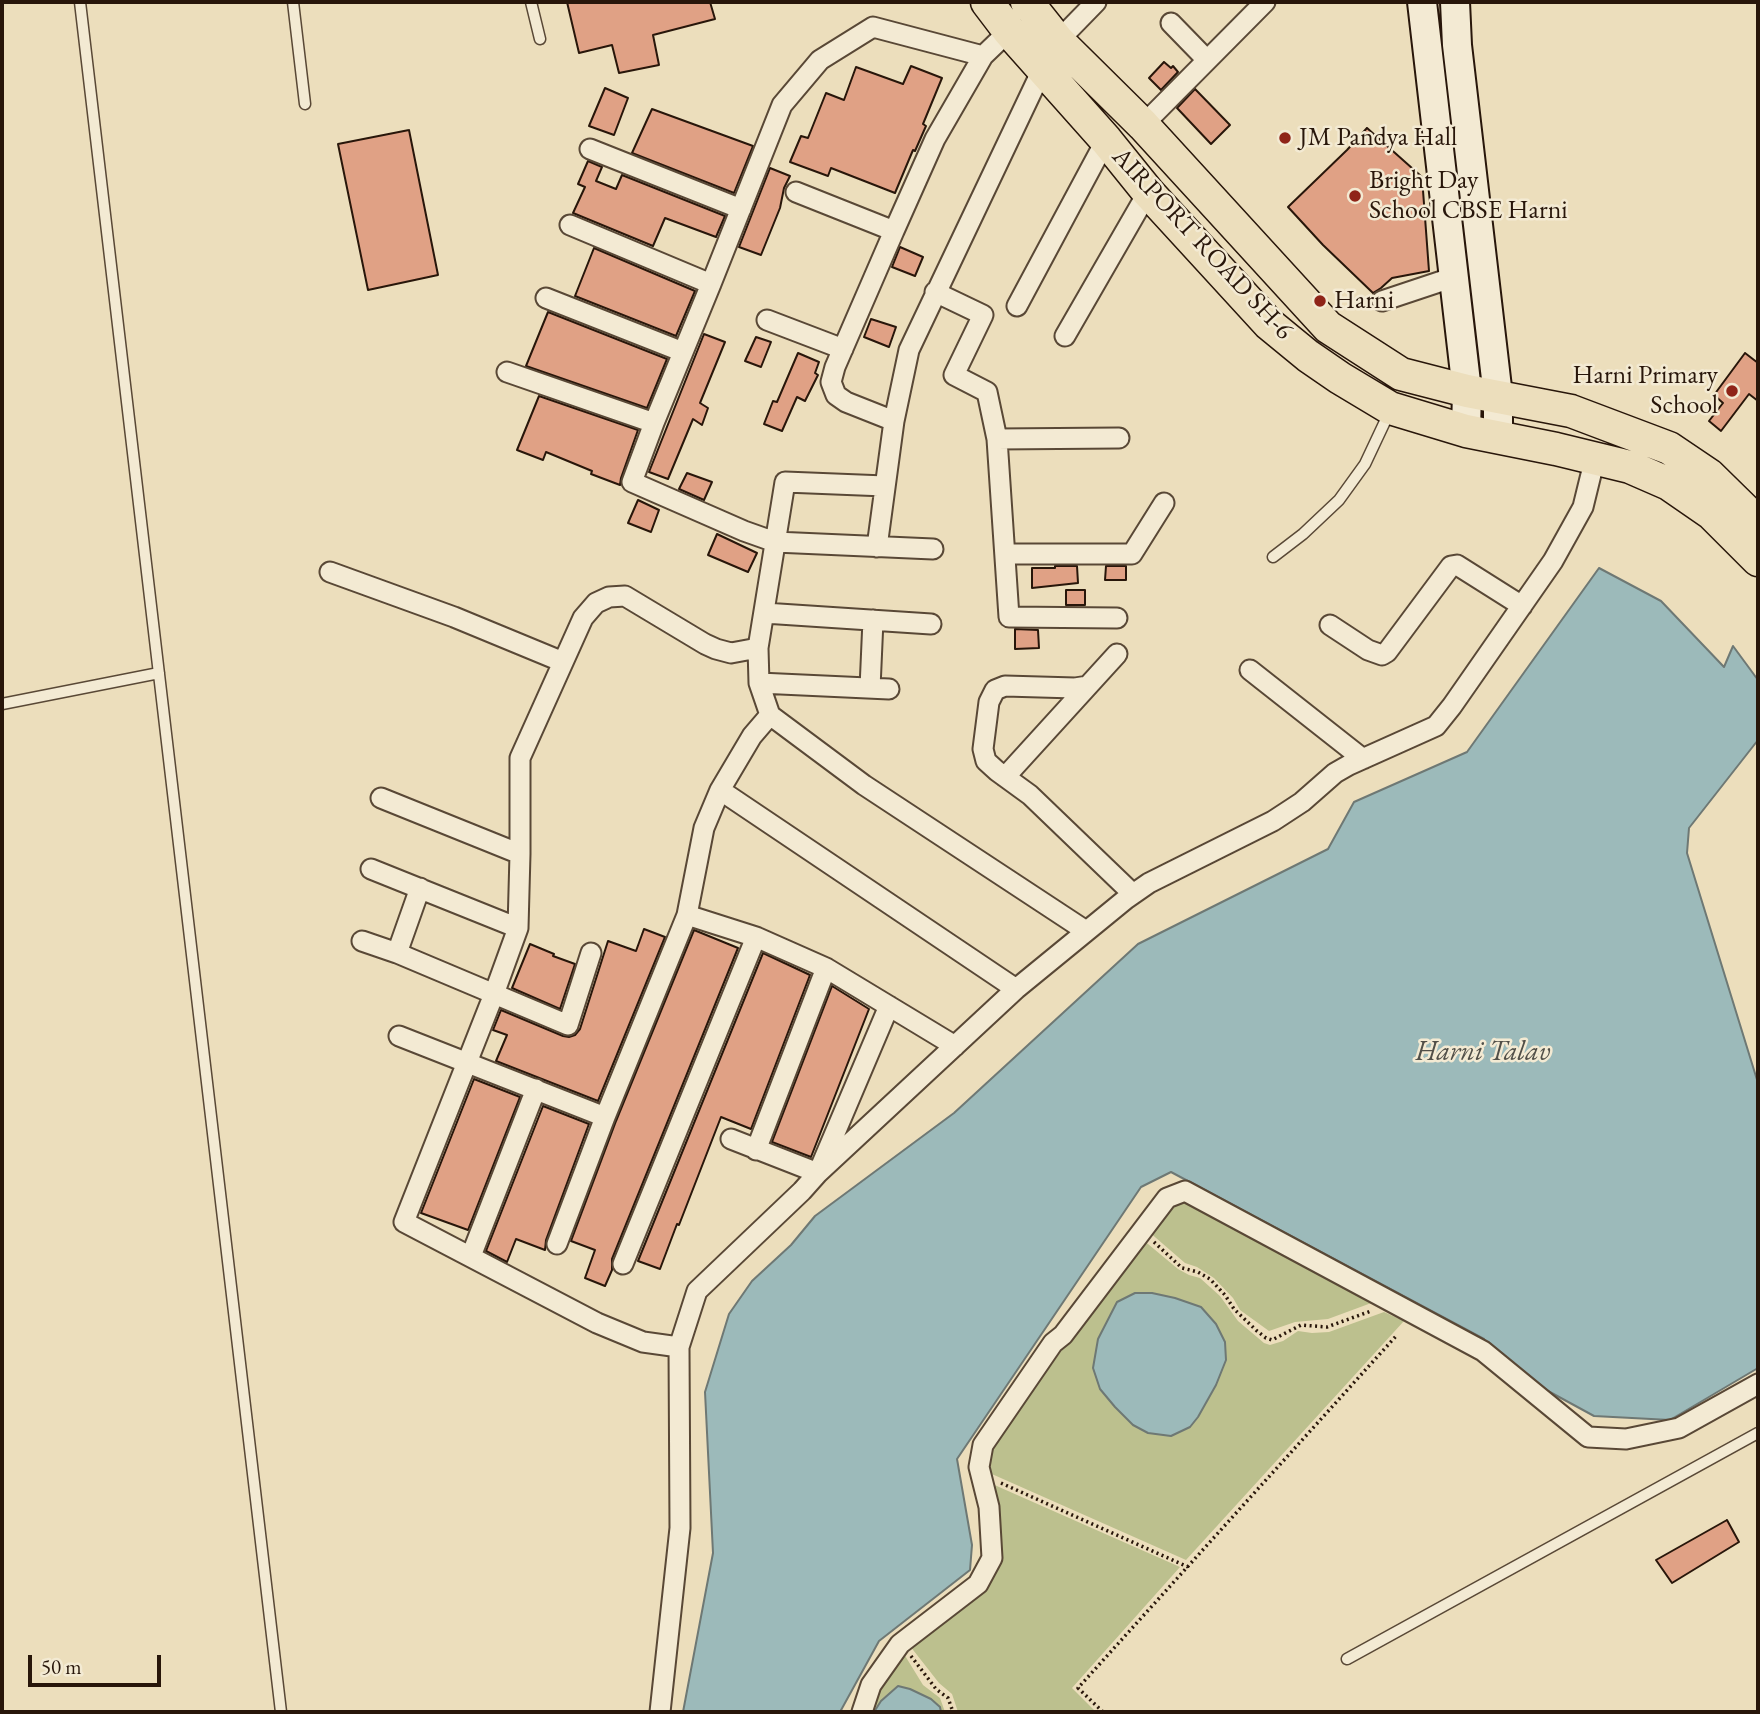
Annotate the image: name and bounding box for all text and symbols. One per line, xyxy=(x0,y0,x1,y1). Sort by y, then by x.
place label: JM Pandya Hall xyxy=(1299,122,1457,154)
marker: JM Pandya Hall xyxy=(1277,130,1293,146)
street label: AIRPORT ROAD SH-6 xyxy=(1105,141,1299,347)
place label: Bright Day School CBSE Harni xyxy=(1369,165,1568,227)
marker: Bright Day School CBSE Harni xyxy=(1347,188,1363,204)
place label: Harni xyxy=(1334,285,1394,317)
marker: Harni xyxy=(1312,293,1328,309)
place label: Harni Primary School xyxy=(1573,360,1718,422)
marker: Harni Primary School xyxy=(1724,383,1740,399)
water label: Harni Talav xyxy=(1415,1035,1551,1069)
scale bar xyxy=(32,1640,164,1684)
text: 50 m xyxy=(41,1653,82,1680)

